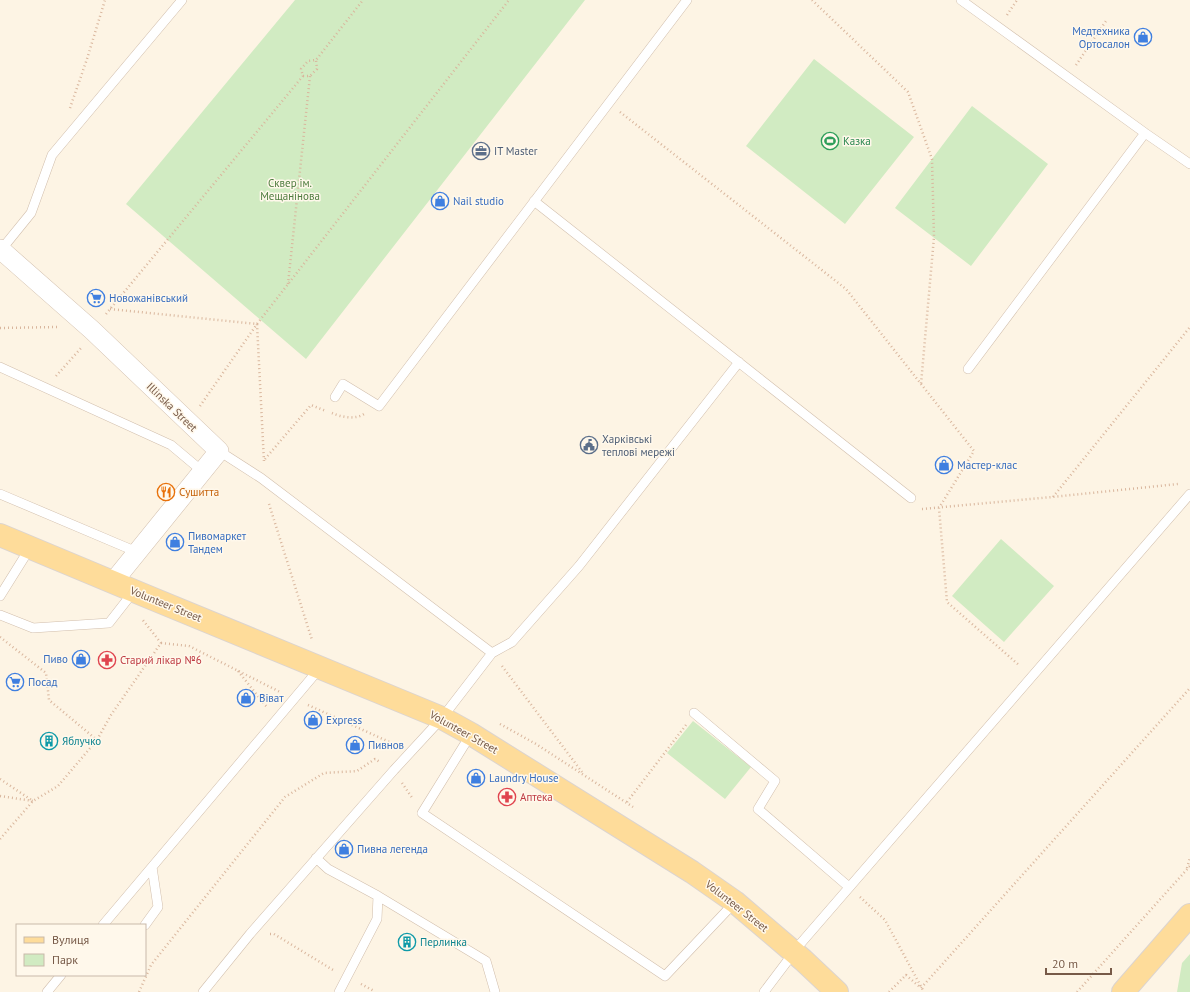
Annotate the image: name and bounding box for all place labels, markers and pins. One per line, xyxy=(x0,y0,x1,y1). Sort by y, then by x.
place label: Медтехника Ортосалон xyxy=(1072,24,1130,51)
shop icon: Медтехника Ортосалон xyxy=(1133,27,1153,47)
sports icon: Казка xyxy=(820,131,840,151)
place label: Казка xyxy=(843,134,871,148)
office icon: IT Master xyxy=(471,141,491,161)
place label: IT Master xyxy=(494,144,538,158)
shop icon: Nail studio xyxy=(430,191,450,211)
place label: Nail studio xyxy=(453,194,504,208)
supermarket icon: Новожанівський xyxy=(86,288,106,308)
place label: Новожанівський xyxy=(109,291,188,305)
place label: Харківські теплові мережі xyxy=(602,432,675,459)
public building icon: Харківські теплові мережі xyxy=(579,435,599,455)
shop icon: Мастер-клас xyxy=(934,455,954,475)
place label: Мастер-клас xyxy=(957,458,1017,472)
restaurant icon: Сушитта xyxy=(156,482,176,502)
place label: Сушитта xyxy=(179,485,219,499)
place label: Пивомаркет Тандем xyxy=(188,529,247,556)
shop icon: Пивомаркет Тандем xyxy=(165,532,185,552)
shop icon: Пиво xyxy=(71,649,91,669)
pharmacy icon: Старий лікар №6 xyxy=(97,650,117,670)
place label: Пиво xyxy=(43,652,68,666)
place label: Старий лікар №6 xyxy=(120,653,202,667)
supermarket icon: Посад xyxy=(5,672,25,692)
place label: Посад xyxy=(28,675,58,689)
shop icon: Віват xyxy=(236,688,256,708)
place label: Віват xyxy=(259,691,284,705)
shop icon: Express xyxy=(303,710,323,730)
place label: Express xyxy=(326,713,362,727)
building icon: Яблучко xyxy=(39,731,59,751)
place label: Яблучко xyxy=(62,734,101,748)
shop icon: Пивнов xyxy=(345,735,365,755)
place label: Пивнов xyxy=(368,738,404,752)
shop icon: Laundry House xyxy=(466,768,486,788)
place label: Laundry House xyxy=(489,771,559,785)
pharmacy icon: Аптека xyxy=(497,787,517,807)
place label: Аптека xyxy=(520,790,553,804)
shop icon: Пивна легенда xyxy=(334,839,354,859)
place label: Пивна легенда xyxy=(357,842,428,856)
building icon: Перлинка xyxy=(397,932,417,952)
place label: Перлинка xyxy=(420,935,467,949)

